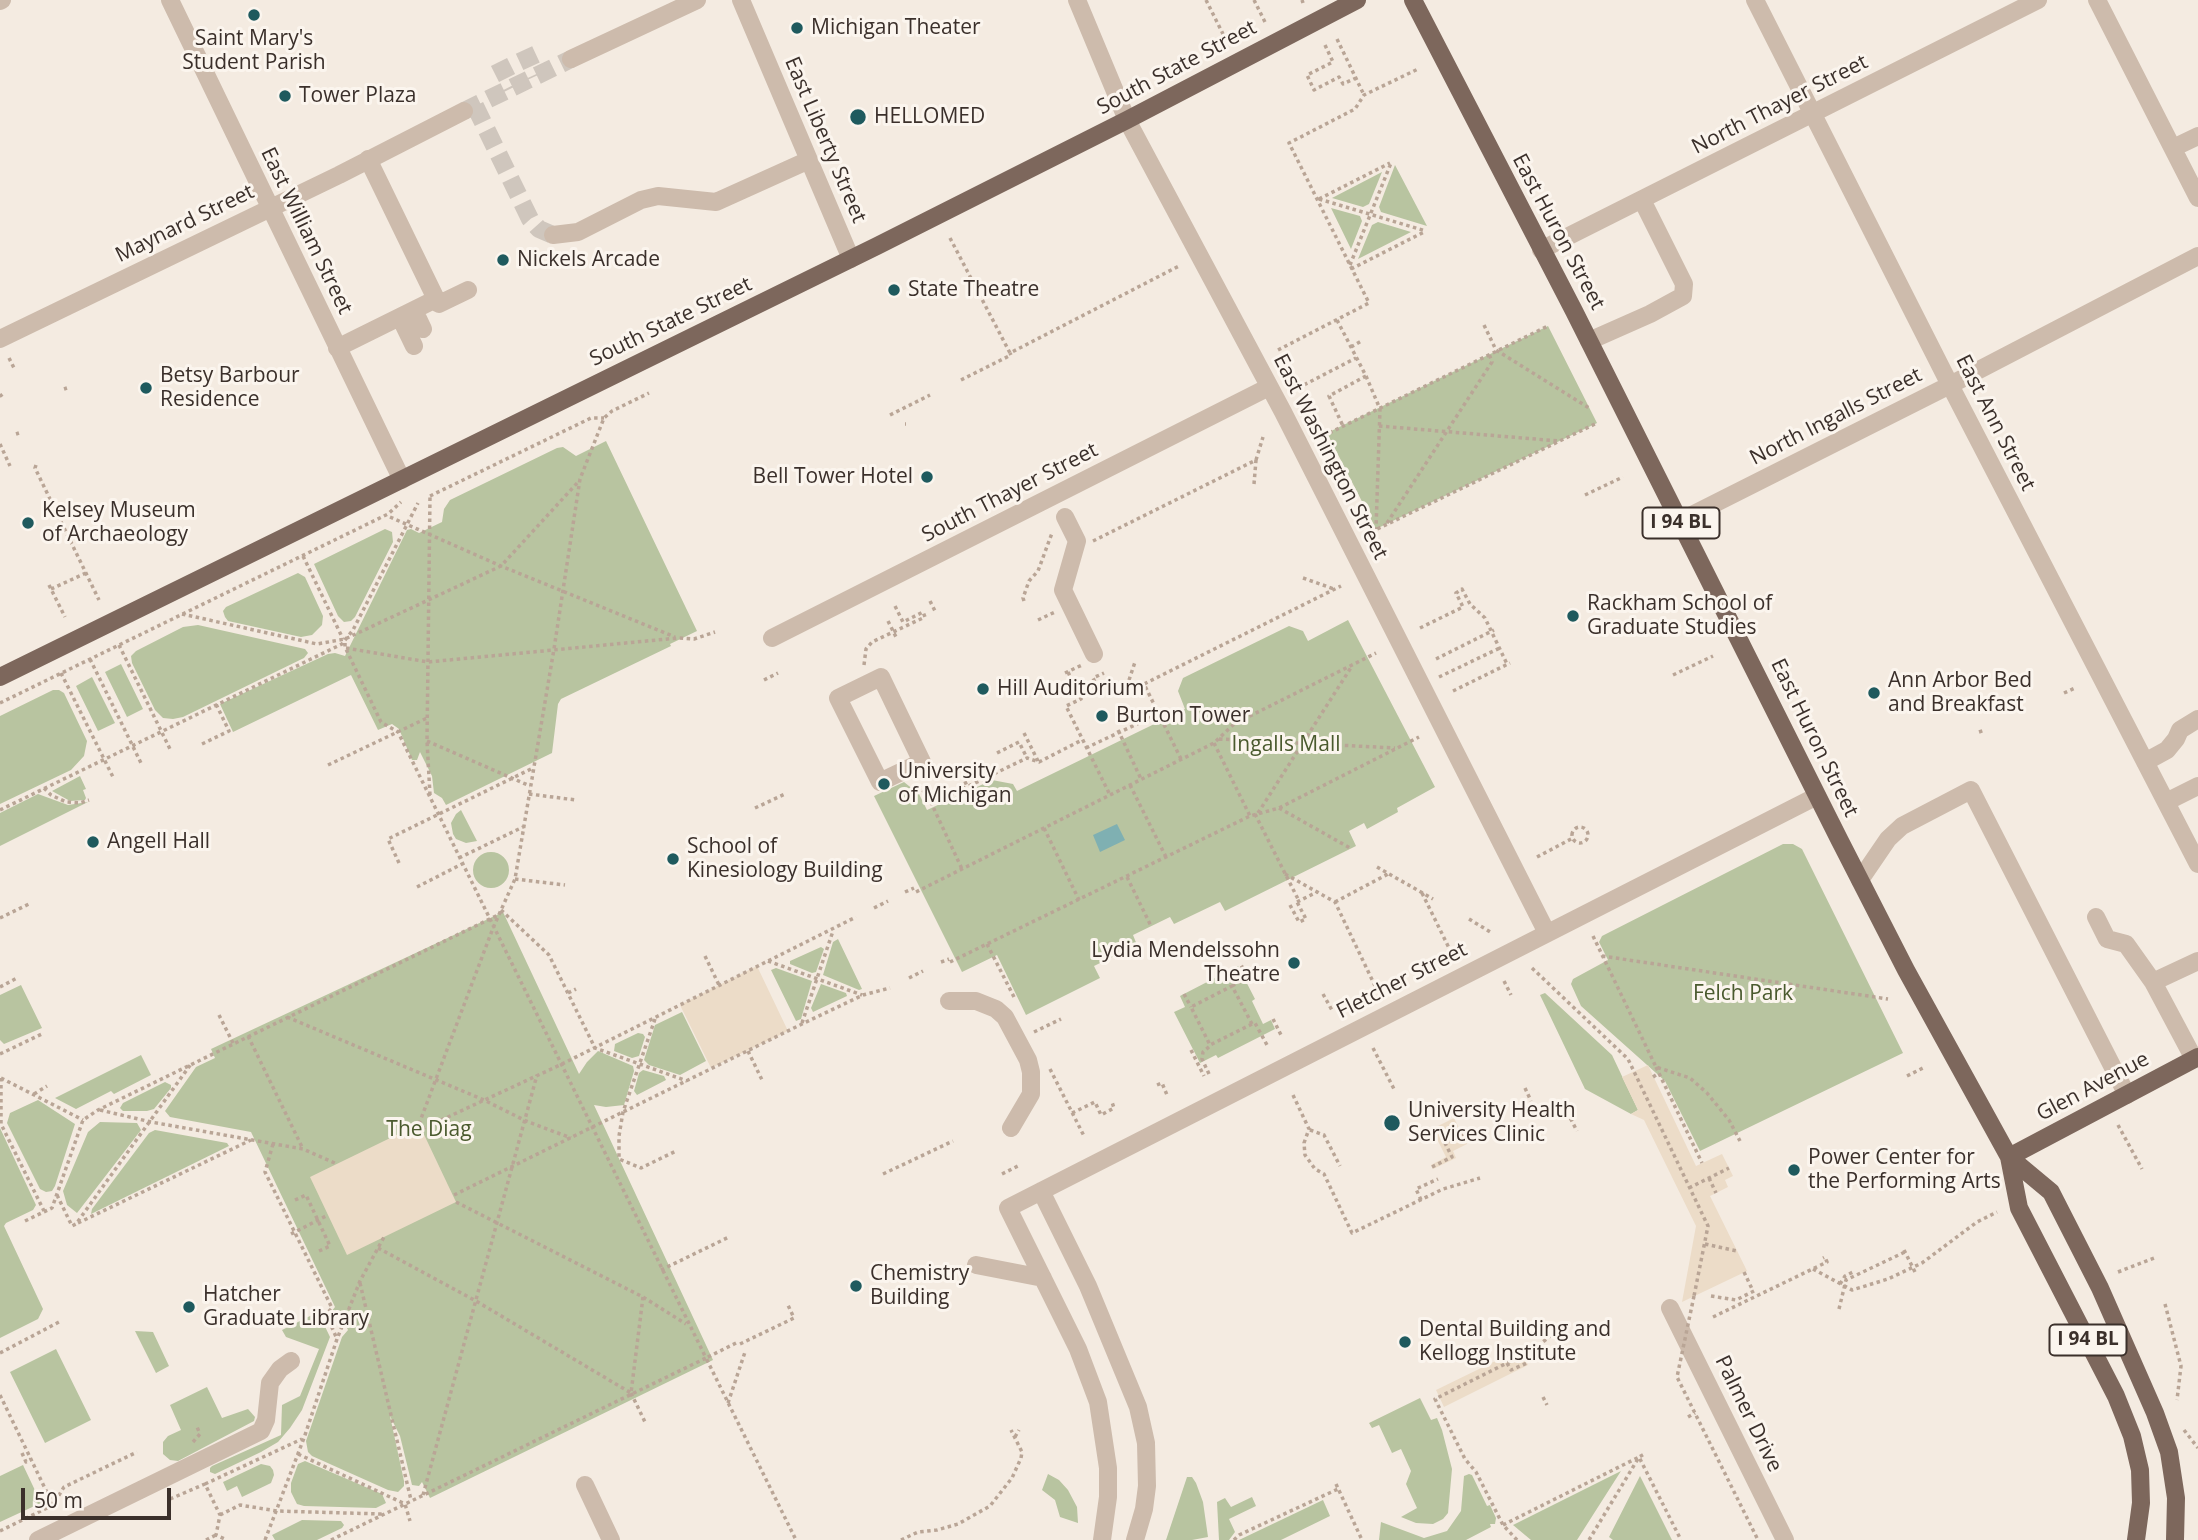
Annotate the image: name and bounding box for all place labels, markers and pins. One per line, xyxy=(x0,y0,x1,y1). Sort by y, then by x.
marker: Saint Mary's Student Parish xyxy=(246,7,262,23)
place label: Michigan Theater xyxy=(811,15,981,41)
marker: Michigan Theater xyxy=(789,20,805,36)
place label: Saint Mary's Student Parish xyxy=(182,26,326,76)
place label: Tower Plaza xyxy=(299,83,416,109)
marker: Tower Plaza xyxy=(277,88,293,104)
place label: HELLOMED xyxy=(874,104,985,130)
marker: HELLOMED xyxy=(848,107,868,127)
place label: Nickels Arcade xyxy=(517,247,660,273)
marker: Nickels Arcade xyxy=(495,252,511,268)
place label: State Theatre xyxy=(908,277,1039,303)
marker: State Theatre xyxy=(886,282,902,298)
place label: Betsy Barbour Residence xyxy=(160,363,300,413)
marker: Betsy Barbour Residence xyxy=(138,380,154,396)
place label: Bell Tower Hotel xyxy=(753,464,913,490)
marker: Bell Tower Hotel xyxy=(919,469,935,485)
place label: Kelsey Museum of Archaeology xyxy=(42,498,196,548)
marker: Kelsey Museum of Archaeology xyxy=(20,515,36,531)
place label: Rackham School of Graduate Studies xyxy=(1587,591,1772,641)
marker: Rackham School of Graduate Studies xyxy=(1565,608,1581,624)
place label: Ann Arbor Bed and Breakfast xyxy=(1888,668,2032,718)
place label: Hill Auditorium xyxy=(997,676,1144,702)
marker: Hill Auditorium xyxy=(975,681,991,697)
marker: Ann Arbor Bed and Breakfast xyxy=(1866,685,1882,701)
place label: Burton Tower xyxy=(1116,703,1250,729)
marker: Burton Tower xyxy=(1094,708,1110,724)
place label: University of Michigan xyxy=(898,759,1012,809)
marker: University of Michigan xyxy=(876,776,892,792)
place label: Angell Hall xyxy=(107,829,210,855)
marker: Angell Hall xyxy=(85,834,101,850)
place label: School of Kinesiology Building xyxy=(687,834,883,884)
marker: School of Kinesiology Building xyxy=(665,851,681,867)
place label: Lydia Mendelssohn Theatre xyxy=(1091,938,1280,988)
marker: Lydia Mendelssohn Theatre xyxy=(1286,955,1302,971)
place label: University Health Services Clinic xyxy=(1408,1098,1576,1148)
marker: University Health Services Clinic xyxy=(1382,1113,1402,1133)
place label: Power Center for the Performing Arts xyxy=(1808,1145,2001,1195)
marker: Power Center for the Performing Arts xyxy=(1786,1162,1802,1178)
place label: Chemistry Building xyxy=(870,1261,969,1311)
marker: Chemistry Building xyxy=(848,1278,864,1294)
place label: Hatcher Graduate Library xyxy=(203,1282,369,1332)
marker: Hatcher Graduate Library xyxy=(181,1299,197,1315)
place label: Dental Building and Kellogg Institute xyxy=(1419,1317,1611,1367)
marker: Dental Building and Kellogg Institute xyxy=(1397,1334,1413,1350)

